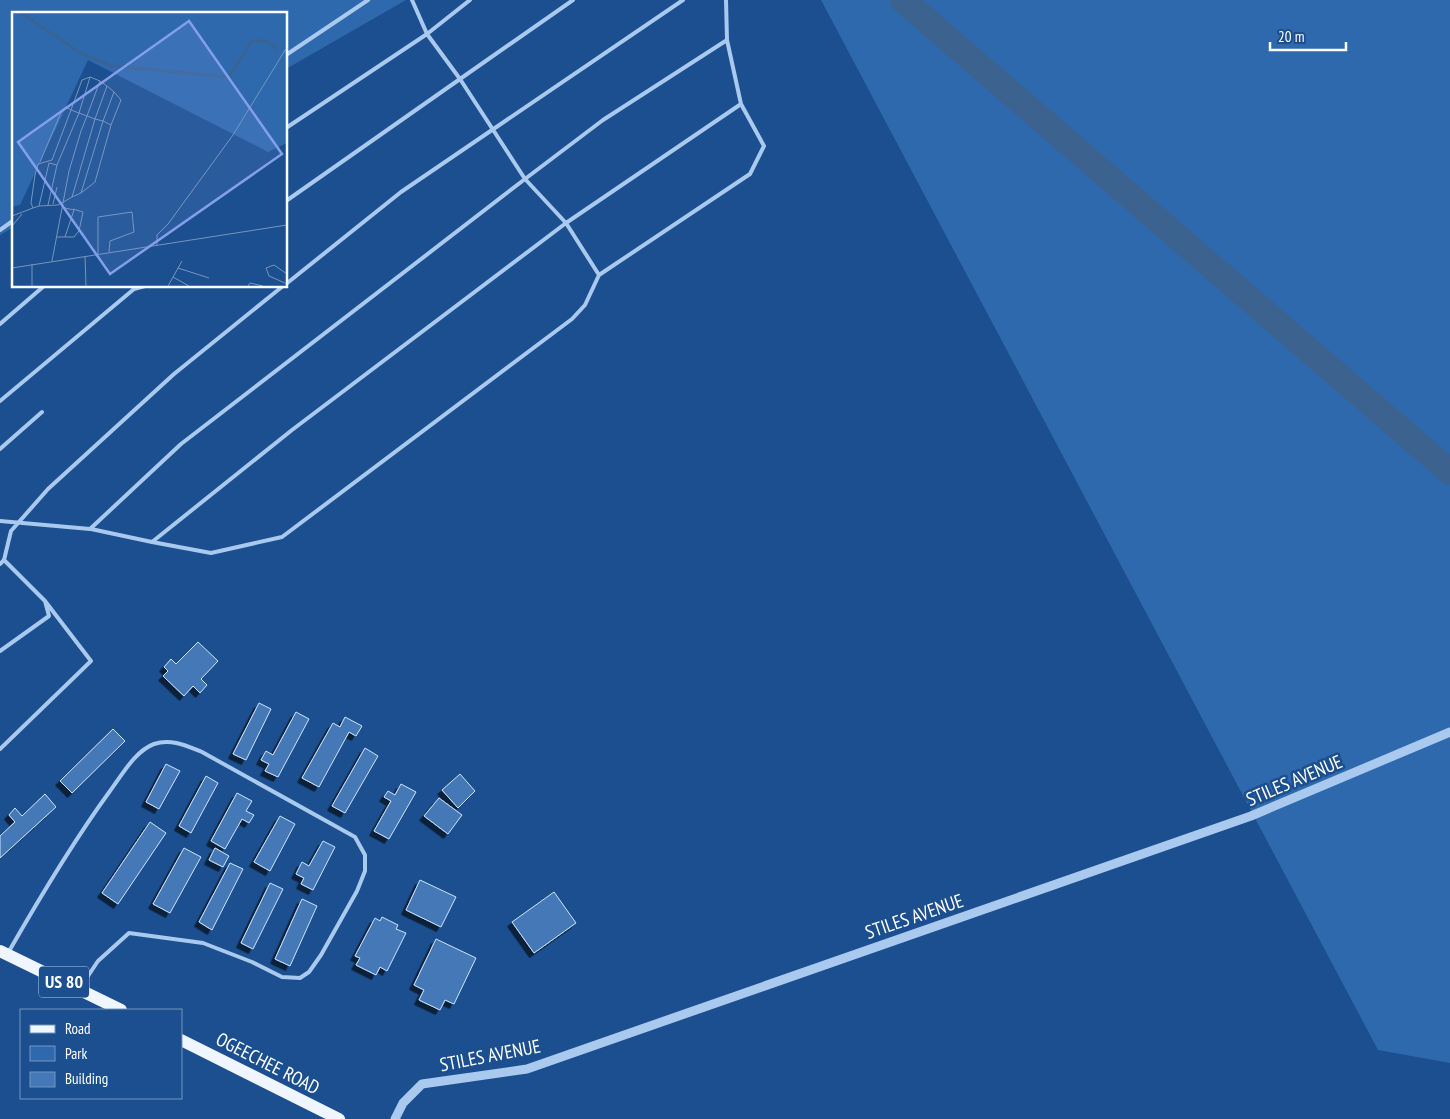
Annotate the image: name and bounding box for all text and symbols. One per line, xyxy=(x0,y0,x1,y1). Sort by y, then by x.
inset map xyxy=(12,12,288,288)
scale bar xyxy=(1270,20,1346,52)
text: 20 m xyxy=(1278,27,1304,46)
street label: STILES AVENUE xyxy=(1242,749,1346,811)
street label: STILES AVENUE xyxy=(862,888,966,944)
road number: US 80 xyxy=(39,966,89,998)
legend xyxy=(20,1009,182,1099)
text: Road xyxy=(65,1019,91,1038)
street label: OGEECHEE ROAD xyxy=(212,1027,324,1099)
street label: STILES AVENUE xyxy=(438,1033,542,1077)
text: Park xyxy=(65,1044,87,1063)
text: Building xyxy=(65,1069,108,1088)

